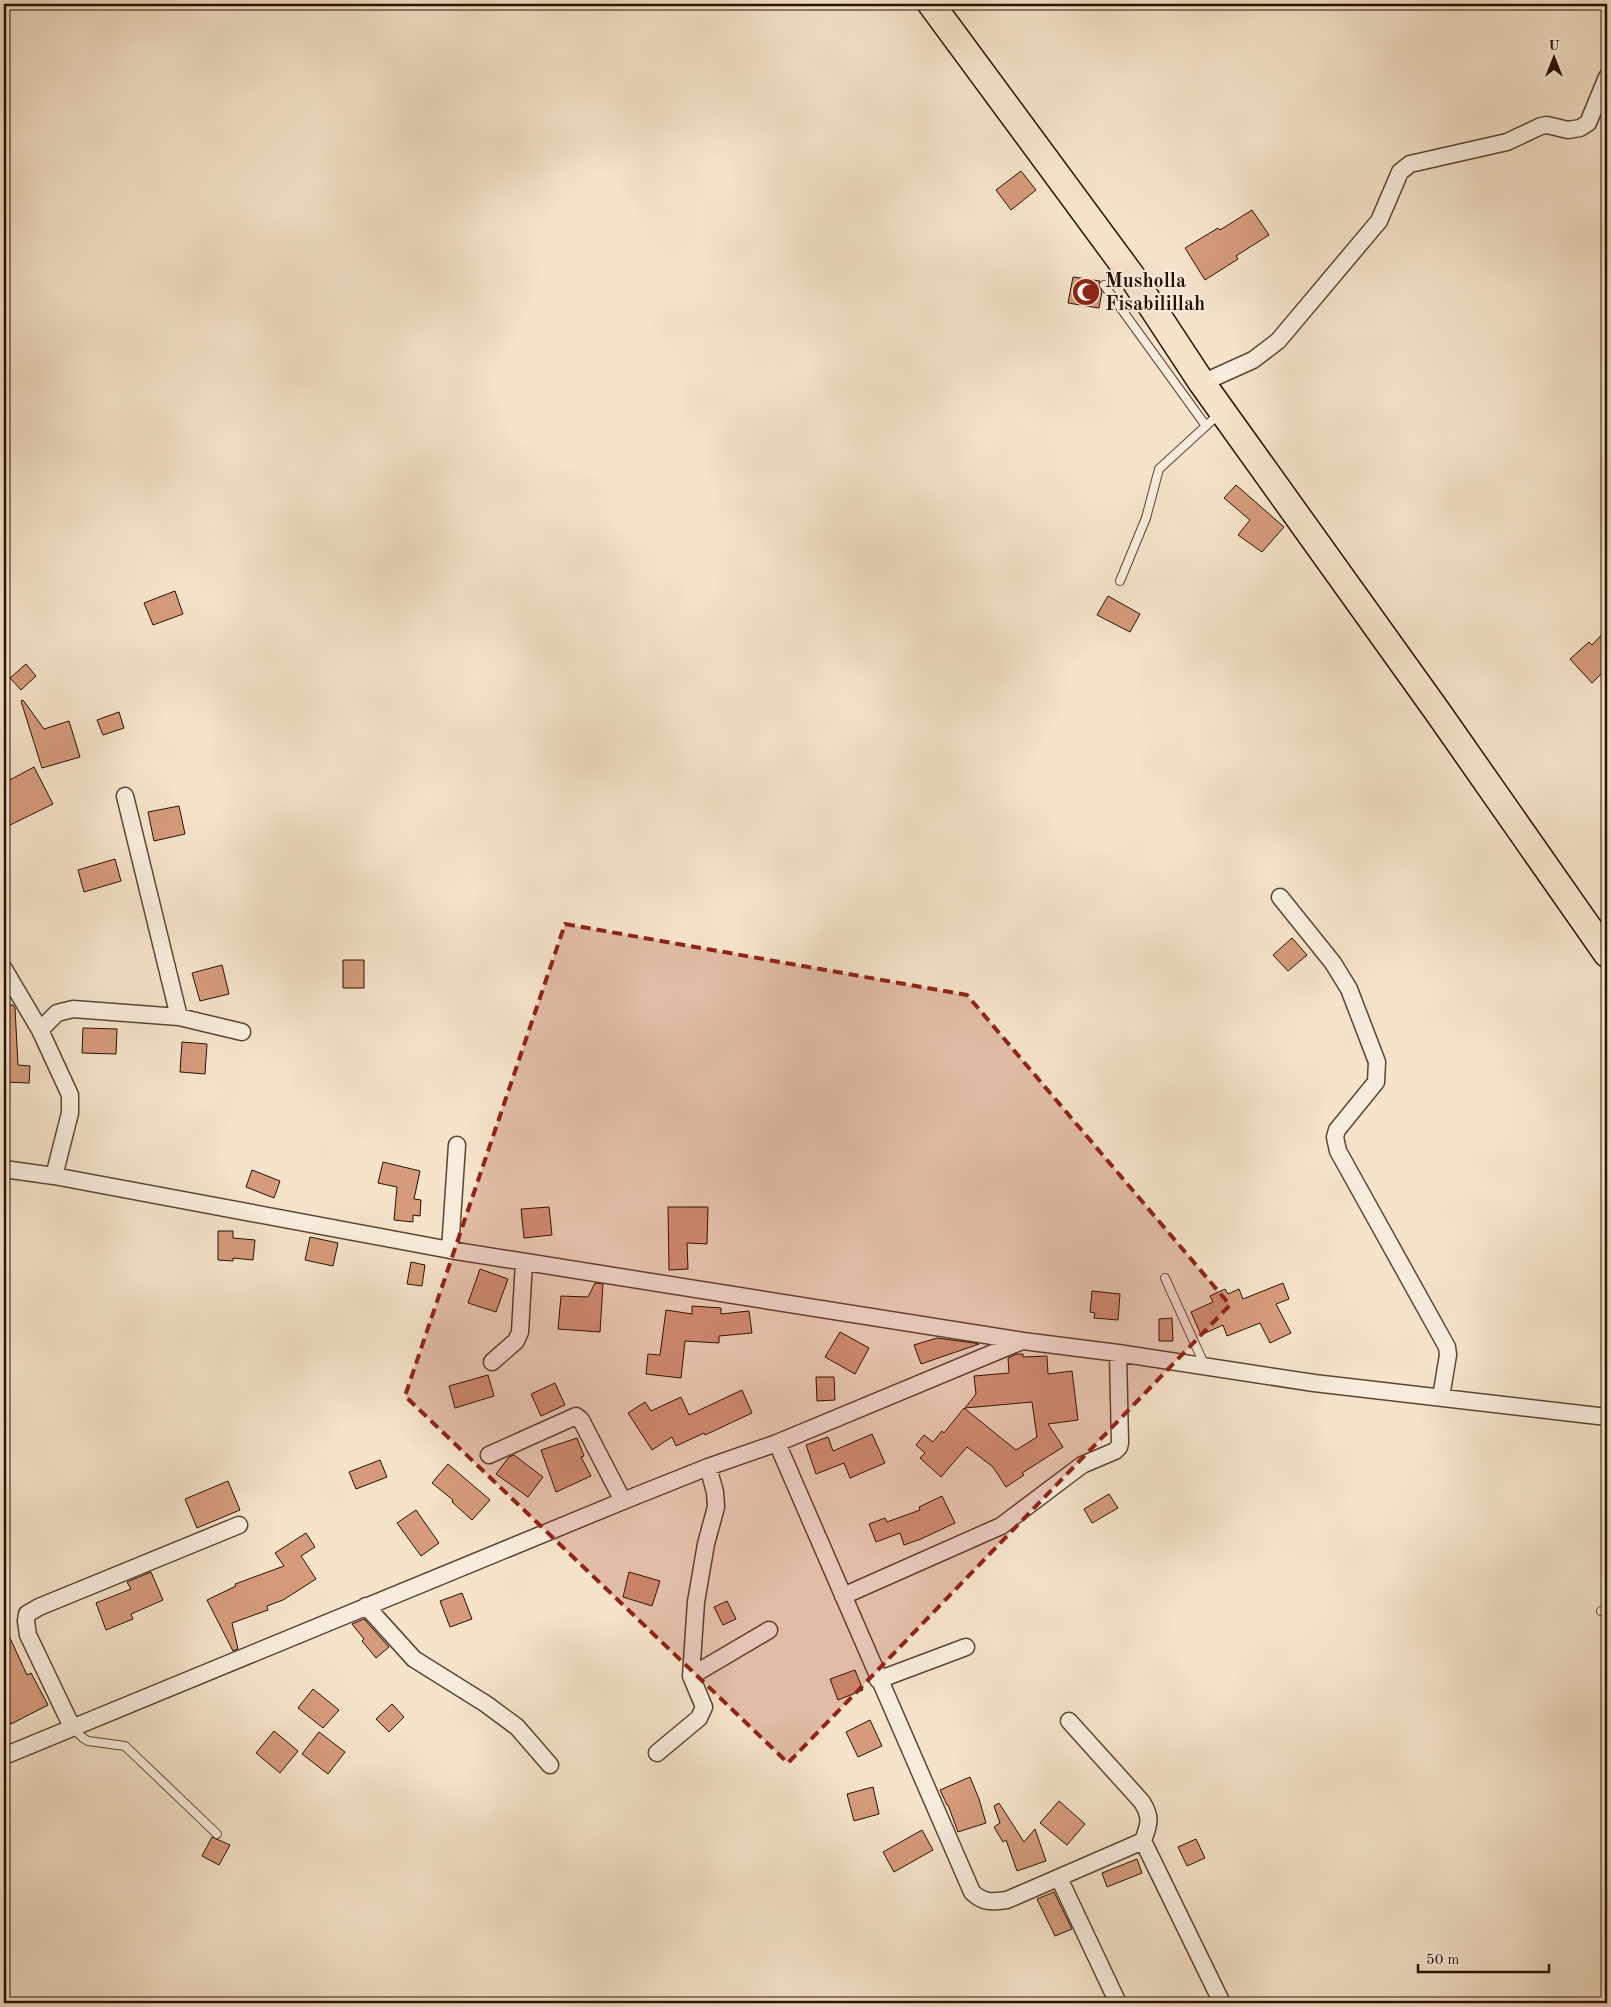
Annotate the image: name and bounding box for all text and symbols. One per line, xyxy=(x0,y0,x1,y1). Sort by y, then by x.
north arrow xyxy=(1528,32,1578,82)
text: U xyxy=(1548,39,1560,53)
place label: Musholla Fisabilillah xyxy=(1105,272,1205,315)
mosque icon: Musholla Fisabilillah xyxy=(1071,277,1101,307)
scale bar xyxy=(1418,1942,1550,1974)
text: 50 m xyxy=(1426,1953,1460,1968)

